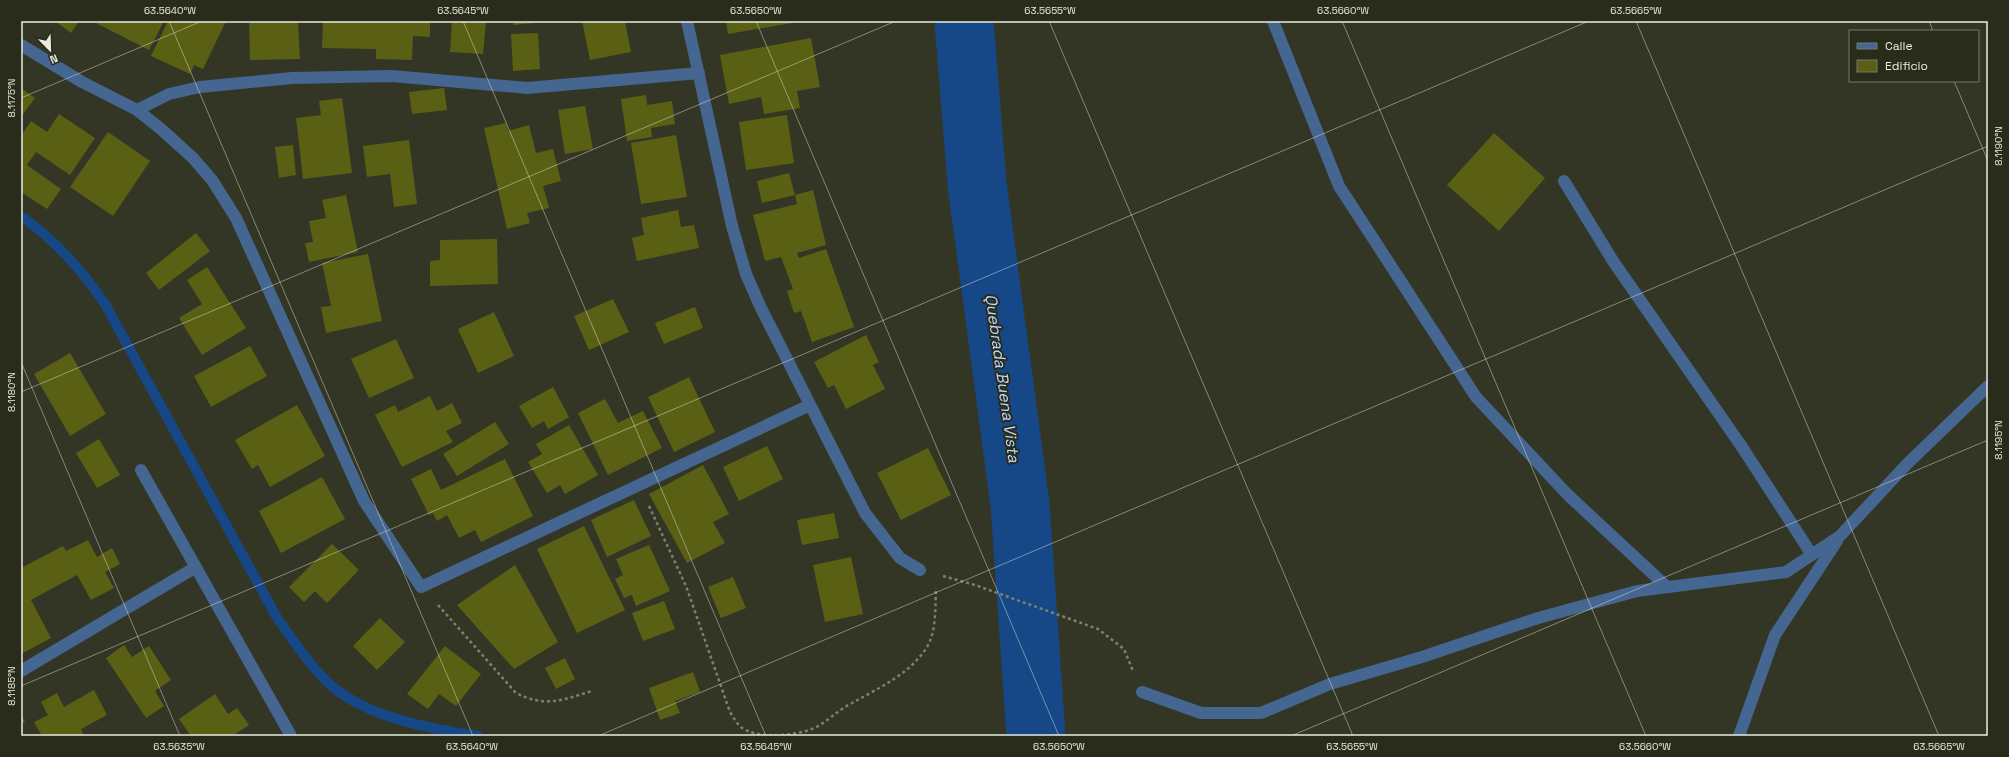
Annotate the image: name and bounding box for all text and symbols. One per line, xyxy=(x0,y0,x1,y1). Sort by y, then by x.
text: 63.5640°W xyxy=(144,4,196,17)
text: 63.5645°W xyxy=(437,4,489,17)
text: 63.5650°W xyxy=(730,4,782,17)
text: 63.5655°W xyxy=(1024,4,1076,17)
text: 63.5660°W xyxy=(1317,4,1369,17)
text: 63.5665°W xyxy=(1610,4,1662,17)
north arrow xyxy=(30,30,70,70)
legend xyxy=(1849,30,1979,82)
text: Calle xyxy=(1885,38,1913,54)
text: N xyxy=(48,51,60,67)
text: Edificio xyxy=(1885,58,1928,74)
text: 8.1175°N xyxy=(5,79,18,117)
text: 8.1190°N xyxy=(1992,126,2005,166)
water label: Quebrada Buena Vista xyxy=(980,292,1025,464)
text: 8.1180°N xyxy=(5,372,18,412)
text: 8.1195°N xyxy=(1992,420,2005,460)
text: 8.1185°N xyxy=(5,666,18,706)
text: 63.5635°W xyxy=(153,740,205,753)
text: 63.5640°W xyxy=(446,740,498,753)
text: 63.5645°W xyxy=(740,740,792,753)
text: 63.5650°W xyxy=(1033,740,1085,753)
text: 63.5655°W xyxy=(1326,740,1378,753)
text: 63.5660°W xyxy=(1619,740,1671,753)
text: 63.5665°W xyxy=(1913,740,1965,753)

